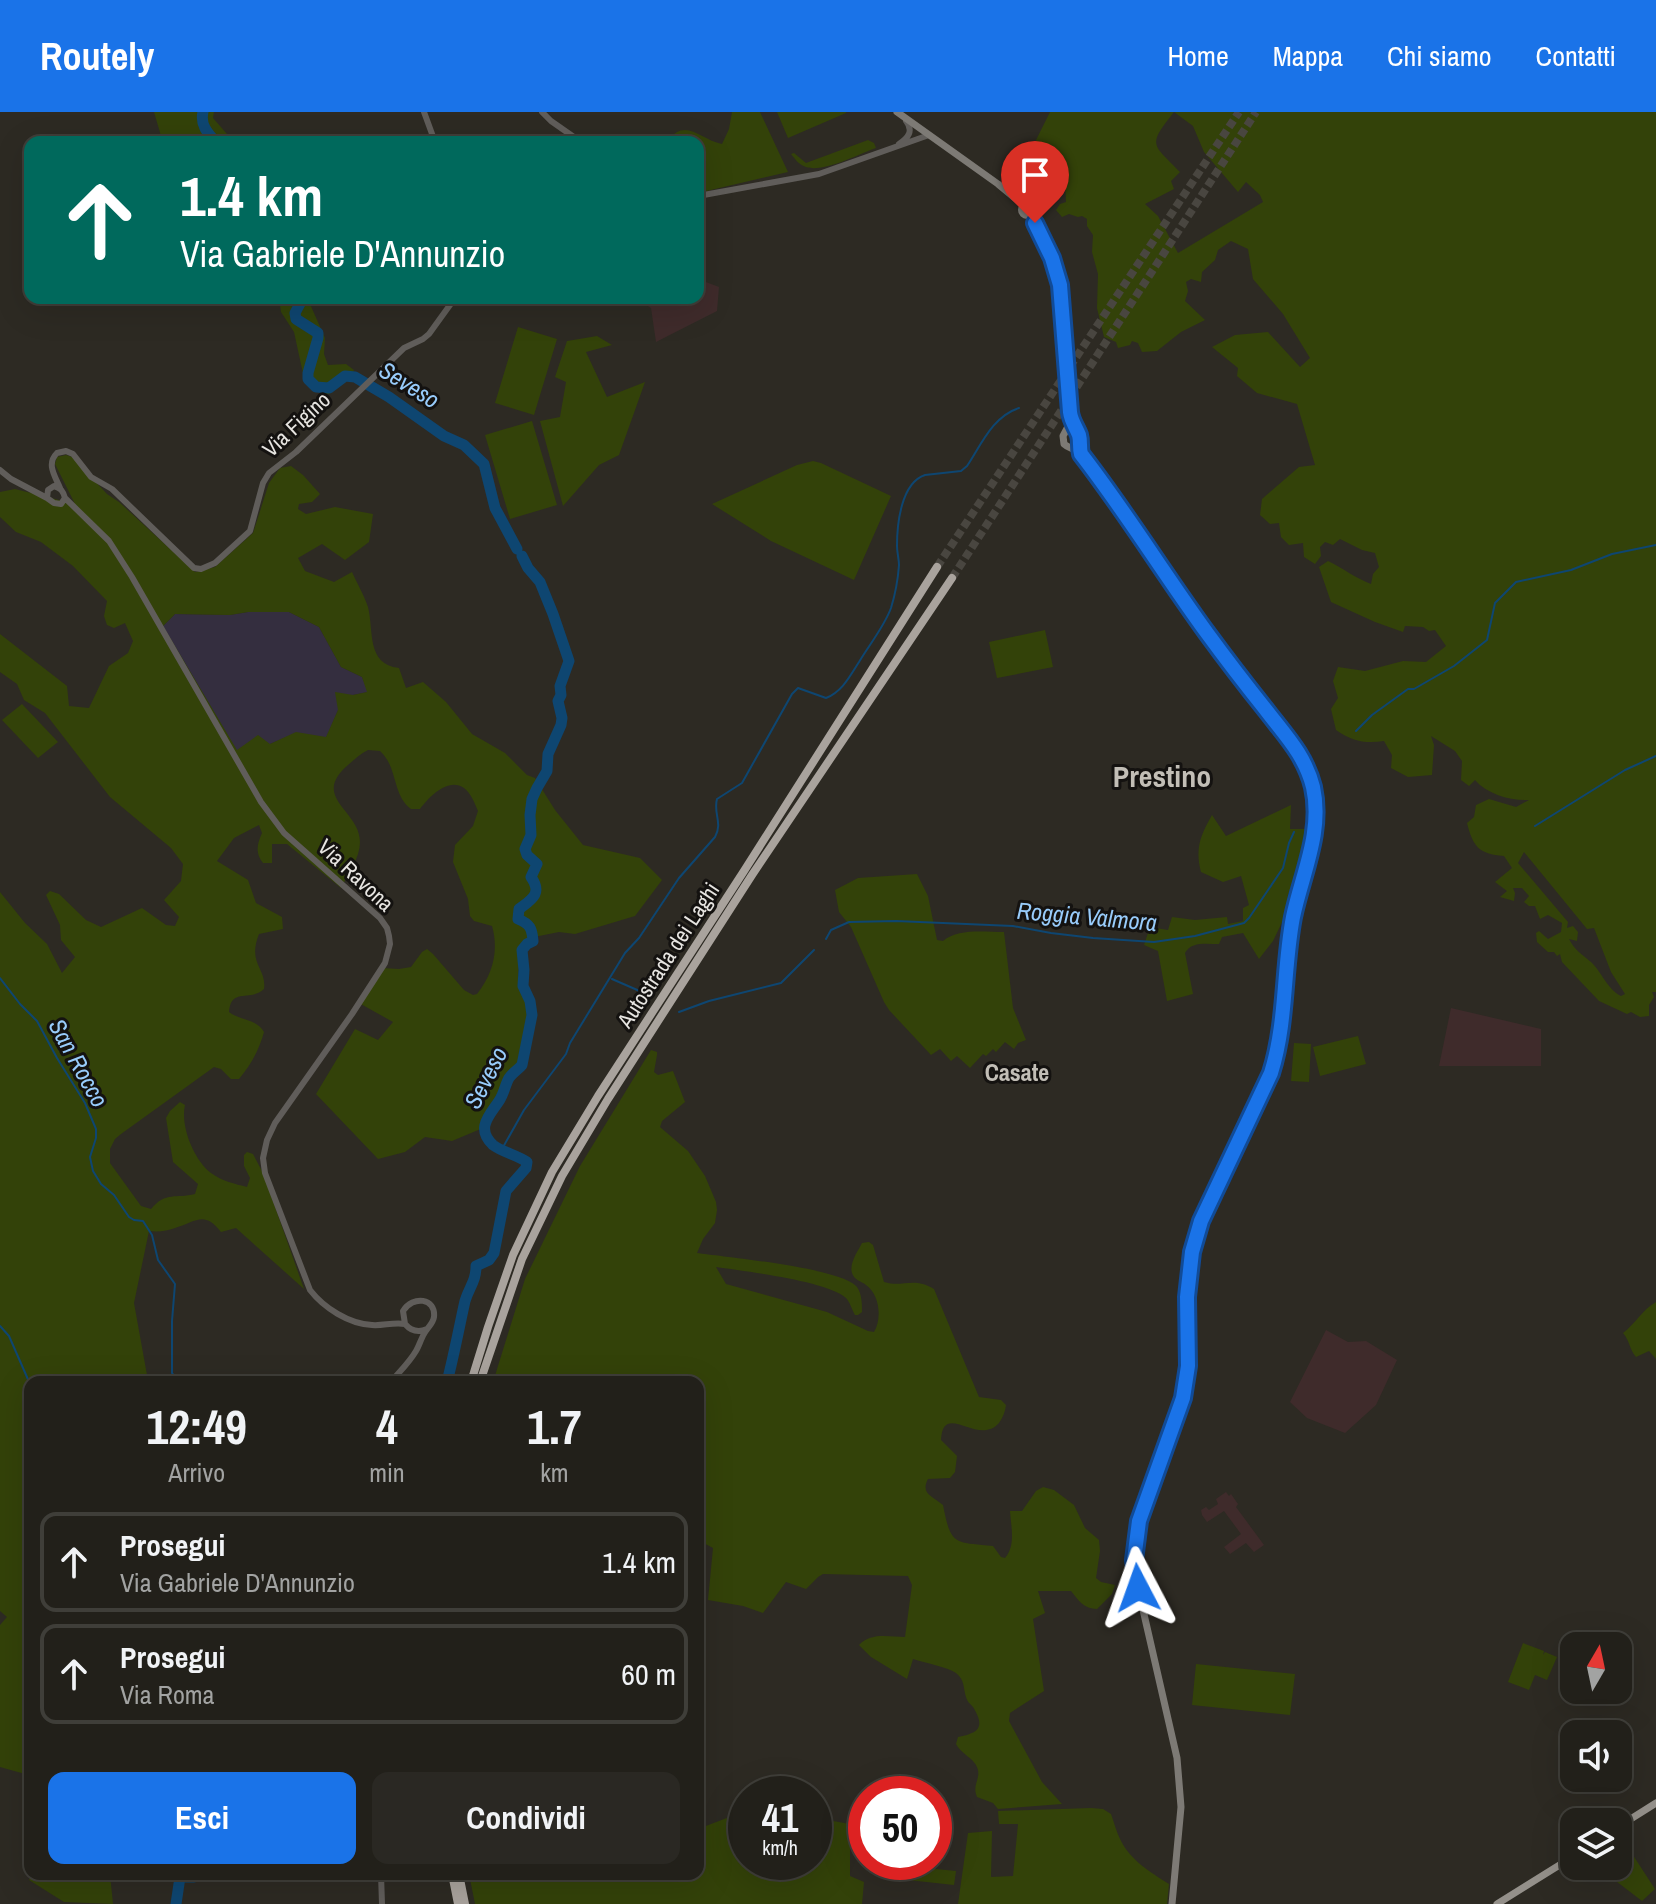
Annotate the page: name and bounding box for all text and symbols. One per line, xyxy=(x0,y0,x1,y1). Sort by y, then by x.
text: Routely xyxy=(40,31,154,82)
text: Home xyxy=(1167,37,1229,75)
text: Mappa xyxy=(1273,37,1343,75)
text: Chi siamo xyxy=(1387,37,1492,75)
text: Contatti xyxy=(1536,37,1616,75)
pin xyxy=(1001,141,1069,223)
icon: arrive xyxy=(1013,153,1057,197)
text: 1.4 km xyxy=(180,158,323,233)
icon: ahead xyxy=(48,168,152,272)
text: Via Gabriele D'Annunzio xyxy=(180,230,505,278)
water label: Seveso xyxy=(373,353,446,415)
street label: Via Figino xyxy=(255,385,337,463)
district label: Prestino xyxy=(1113,756,1211,796)
street label: Via Ravona xyxy=(311,832,401,918)
street label: Autostrada dei Laghi xyxy=(609,877,726,1034)
water label: Roggia Valmora xyxy=(1016,894,1158,938)
water label: San Rocco xyxy=(42,1013,116,1112)
water label: Seveso xyxy=(456,1041,514,1114)
district label: Casate xyxy=(985,1056,1049,1088)
text: 12:49 xyxy=(146,1394,247,1459)
text: 4 xyxy=(376,1394,398,1459)
text: 1.7 xyxy=(527,1394,582,1459)
text: Arrivo xyxy=(168,1455,225,1490)
text: min xyxy=(369,1455,405,1490)
text: km xyxy=(540,1455,569,1490)
text: Prosegui xyxy=(120,1525,225,1565)
icon: ahead xyxy=(52,1540,96,1584)
text: 1.4 km xyxy=(602,1542,676,1582)
position arrow xyxy=(1096,1546,1180,1630)
text: Via Gabriele D'Annunzio xyxy=(120,1565,355,1600)
north arrow xyxy=(1560,1632,1632,1704)
map controls xyxy=(1560,1632,1632,1880)
text: Prosegui xyxy=(120,1637,225,1677)
icon: ahead xyxy=(52,1652,96,1696)
text: 60 m xyxy=(621,1654,676,1694)
text: Via Roma xyxy=(120,1677,214,1712)
button: sound xyxy=(1560,1720,1632,1792)
button: Esci xyxy=(48,1772,356,1864)
button: Condividi xyxy=(372,1772,680,1864)
speed limit sign: 50 xyxy=(848,1776,952,1880)
text: 41 xyxy=(762,1791,798,1844)
button: layers xyxy=(1560,1808,1632,1880)
text: km/h xyxy=(762,1834,798,1861)

